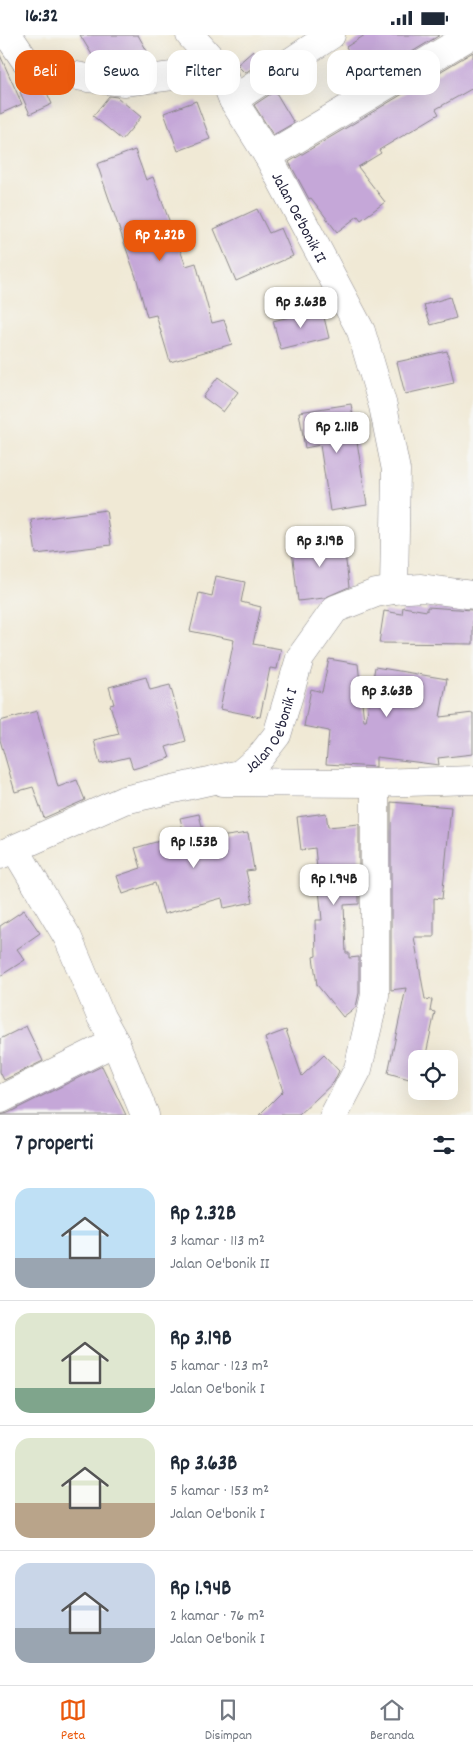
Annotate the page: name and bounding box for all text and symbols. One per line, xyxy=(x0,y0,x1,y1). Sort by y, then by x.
text: 16:32 xyxy=(25,4,58,31)
chip: Beli xyxy=(15,50,75,95)
chip: Sewa xyxy=(85,50,157,95)
chip: Filter xyxy=(167,50,240,95)
chip: Baru xyxy=(250,50,317,95)
chip: Apartemen xyxy=(327,50,440,95)
street label: Jalan Oe'bonik II xyxy=(265,169,332,267)
pin: Rp 2.32B xyxy=(108,219,212,262)
text: Rp 2.32B xyxy=(135,224,185,247)
pin: Rp 3.63B xyxy=(249,287,353,329)
text: Rp 3.63B xyxy=(275,291,327,314)
pin: Rp 2.11B xyxy=(285,411,389,454)
text: Rp 2.11B xyxy=(315,416,359,439)
pin: Rp 3.19B xyxy=(268,525,372,568)
text: Rp 3.19B xyxy=(296,530,344,553)
pin: Rp 3.63B xyxy=(335,675,439,718)
text: Rp 3.63B xyxy=(361,680,413,703)
street label: Jalan Oe'bonik I xyxy=(240,686,304,779)
pin: Rp 1.53B xyxy=(142,827,246,869)
text: Rp 1.53B xyxy=(170,831,218,854)
pin: Rp 1.94B xyxy=(282,863,386,906)
text: Rp 1.94B xyxy=(311,868,357,891)
map controls xyxy=(408,1050,458,1100)
button: locate xyxy=(408,1050,458,1100)
text: 7 properti xyxy=(15,1130,93,1160)
icon: filters xyxy=(430,1131,458,1159)
text: Rp 2.32B xyxy=(170,1200,236,1230)
icon: home xyxy=(55,1208,115,1268)
text: 3 kamar · 113 m² xyxy=(170,1230,265,1253)
text: Jalan Oe'bonik II xyxy=(170,1253,270,1276)
text: Rp 3.19B xyxy=(170,1325,232,1355)
icon: home xyxy=(55,1333,115,1393)
text: 5 kamar · 123 m² xyxy=(170,1355,269,1378)
text: Jalan Oe'bonik I xyxy=(170,1378,265,1401)
text: Rp 3.63B xyxy=(170,1450,237,1480)
icon: home xyxy=(55,1458,115,1518)
text: 5 kamar · 153 m² xyxy=(170,1480,269,1503)
text: Jalan Oe'bonik I xyxy=(170,1503,265,1526)
text: Rp 1.94B xyxy=(170,1575,231,1605)
icon: home xyxy=(55,1583,115,1643)
text: 2 kamar · 76 m² xyxy=(170,1605,265,1628)
text: Jalan Oe'bonik I xyxy=(170,1628,265,1651)
tab: Peta xyxy=(59,1696,87,1746)
tab: Disimpan xyxy=(205,1696,252,1746)
tab: Beranda xyxy=(370,1696,414,1746)

